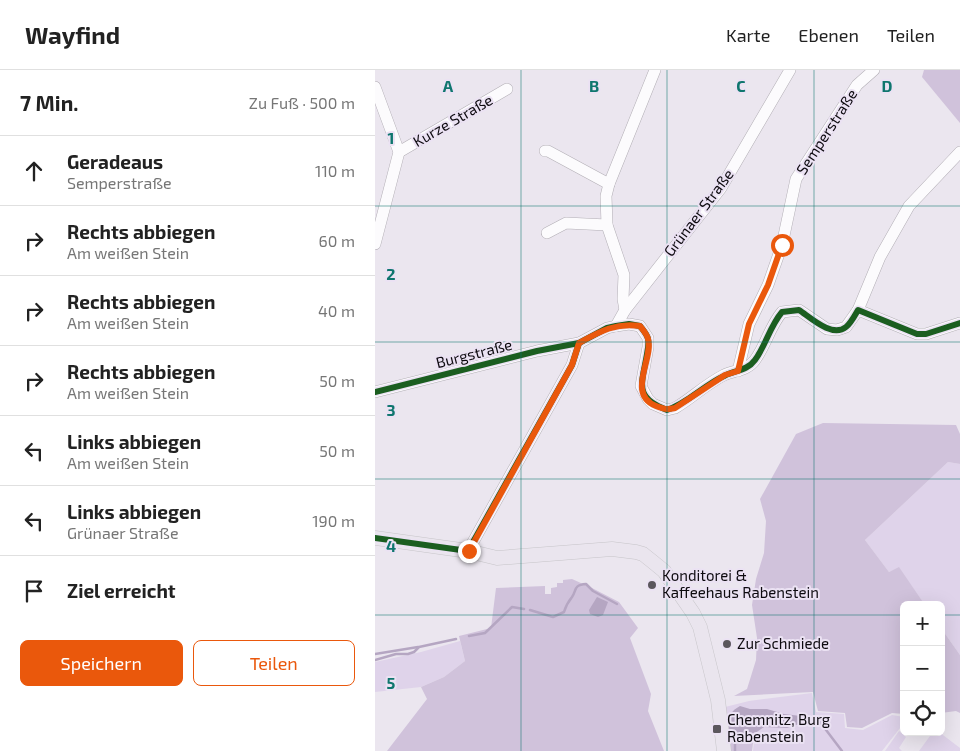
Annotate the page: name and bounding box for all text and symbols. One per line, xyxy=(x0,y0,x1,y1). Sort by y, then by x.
text: Wayfind xyxy=(25,20,120,49)
text: Karte xyxy=(726,24,770,46)
text: Ebenen xyxy=(798,24,859,46)
text: Teilen xyxy=(887,24,935,46)
text: A xyxy=(443,76,454,95)
text: B xyxy=(589,76,599,95)
text: C xyxy=(736,76,746,95)
text: D xyxy=(882,76,893,95)
street label: Semperstraße xyxy=(792,85,860,178)
text: 7 Min. xyxy=(20,90,78,115)
street label: Kurze Straße xyxy=(410,90,495,150)
text: Zu Fuß · 500 m xyxy=(249,93,355,112)
text: 1 xyxy=(388,128,394,147)
text: Geradeaus xyxy=(67,150,163,173)
icon: ahead xyxy=(20,157,48,185)
text: 110 m xyxy=(315,161,355,180)
street label: Grünaer Straße xyxy=(660,165,737,260)
text: Semperstraße xyxy=(67,173,172,192)
text: Rechts abbiegen xyxy=(67,220,215,243)
icon: right xyxy=(20,227,48,255)
text: 60 m xyxy=(319,231,355,250)
route start xyxy=(771,234,794,257)
text: Am weißen Stein xyxy=(67,243,189,262)
text: 2 xyxy=(386,264,396,283)
text: Rechts abbiegen xyxy=(67,290,215,313)
icon: right xyxy=(20,297,48,325)
text: 40 m xyxy=(318,301,355,320)
text: Am weißen Stein xyxy=(67,313,189,332)
street label: Burgstraße xyxy=(434,335,514,371)
text: Rechts abbiegen xyxy=(67,360,215,383)
icon: right xyxy=(20,367,48,395)
text: 50 m xyxy=(319,371,355,390)
text: Am weißen Stein xyxy=(67,383,189,402)
text: 3 xyxy=(386,400,396,419)
text: Links abbiegen xyxy=(67,430,201,453)
icon: left xyxy=(20,437,48,465)
text: 50 m xyxy=(319,441,355,460)
text: Am weißen Stein xyxy=(67,453,189,472)
text: Links abbiegen xyxy=(67,500,201,523)
icon: left xyxy=(20,507,48,535)
text: 190 m xyxy=(312,511,355,530)
text: Grünaer Straße xyxy=(67,523,178,542)
text: 4 xyxy=(386,536,396,555)
route end xyxy=(458,540,481,563)
place label: Konditorei & Kaffeehaus Rabenstein xyxy=(662,566,819,601)
icon: arrive xyxy=(20,577,48,605)
text: Ziel erreicht xyxy=(67,579,176,602)
marker: Konditorei & Kaffeehaus Rabenstein xyxy=(646,579,658,591)
map controls xyxy=(900,601,945,736)
button: + xyxy=(900,601,945,646)
place label: Zur Schmiede xyxy=(737,634,829,652)
marker: Zur Schmiede xyxy=(721,638,733,650)
button: Speichern xyxy=(20,640,183,686)
button: Teilen xyxy=(193,640,355,686)
button: − xyxy=(900,646,945,691)
text: 5 xyxy=(387,673,396,692)
button: locate xyxy=(900,691,945,736)
place label: Chemnitz, Burg Rabenstein xyxy=(727,710,831,745)
marker: Chemnitz, Burg Rabenstein xyxy=(711,723,723,735)

